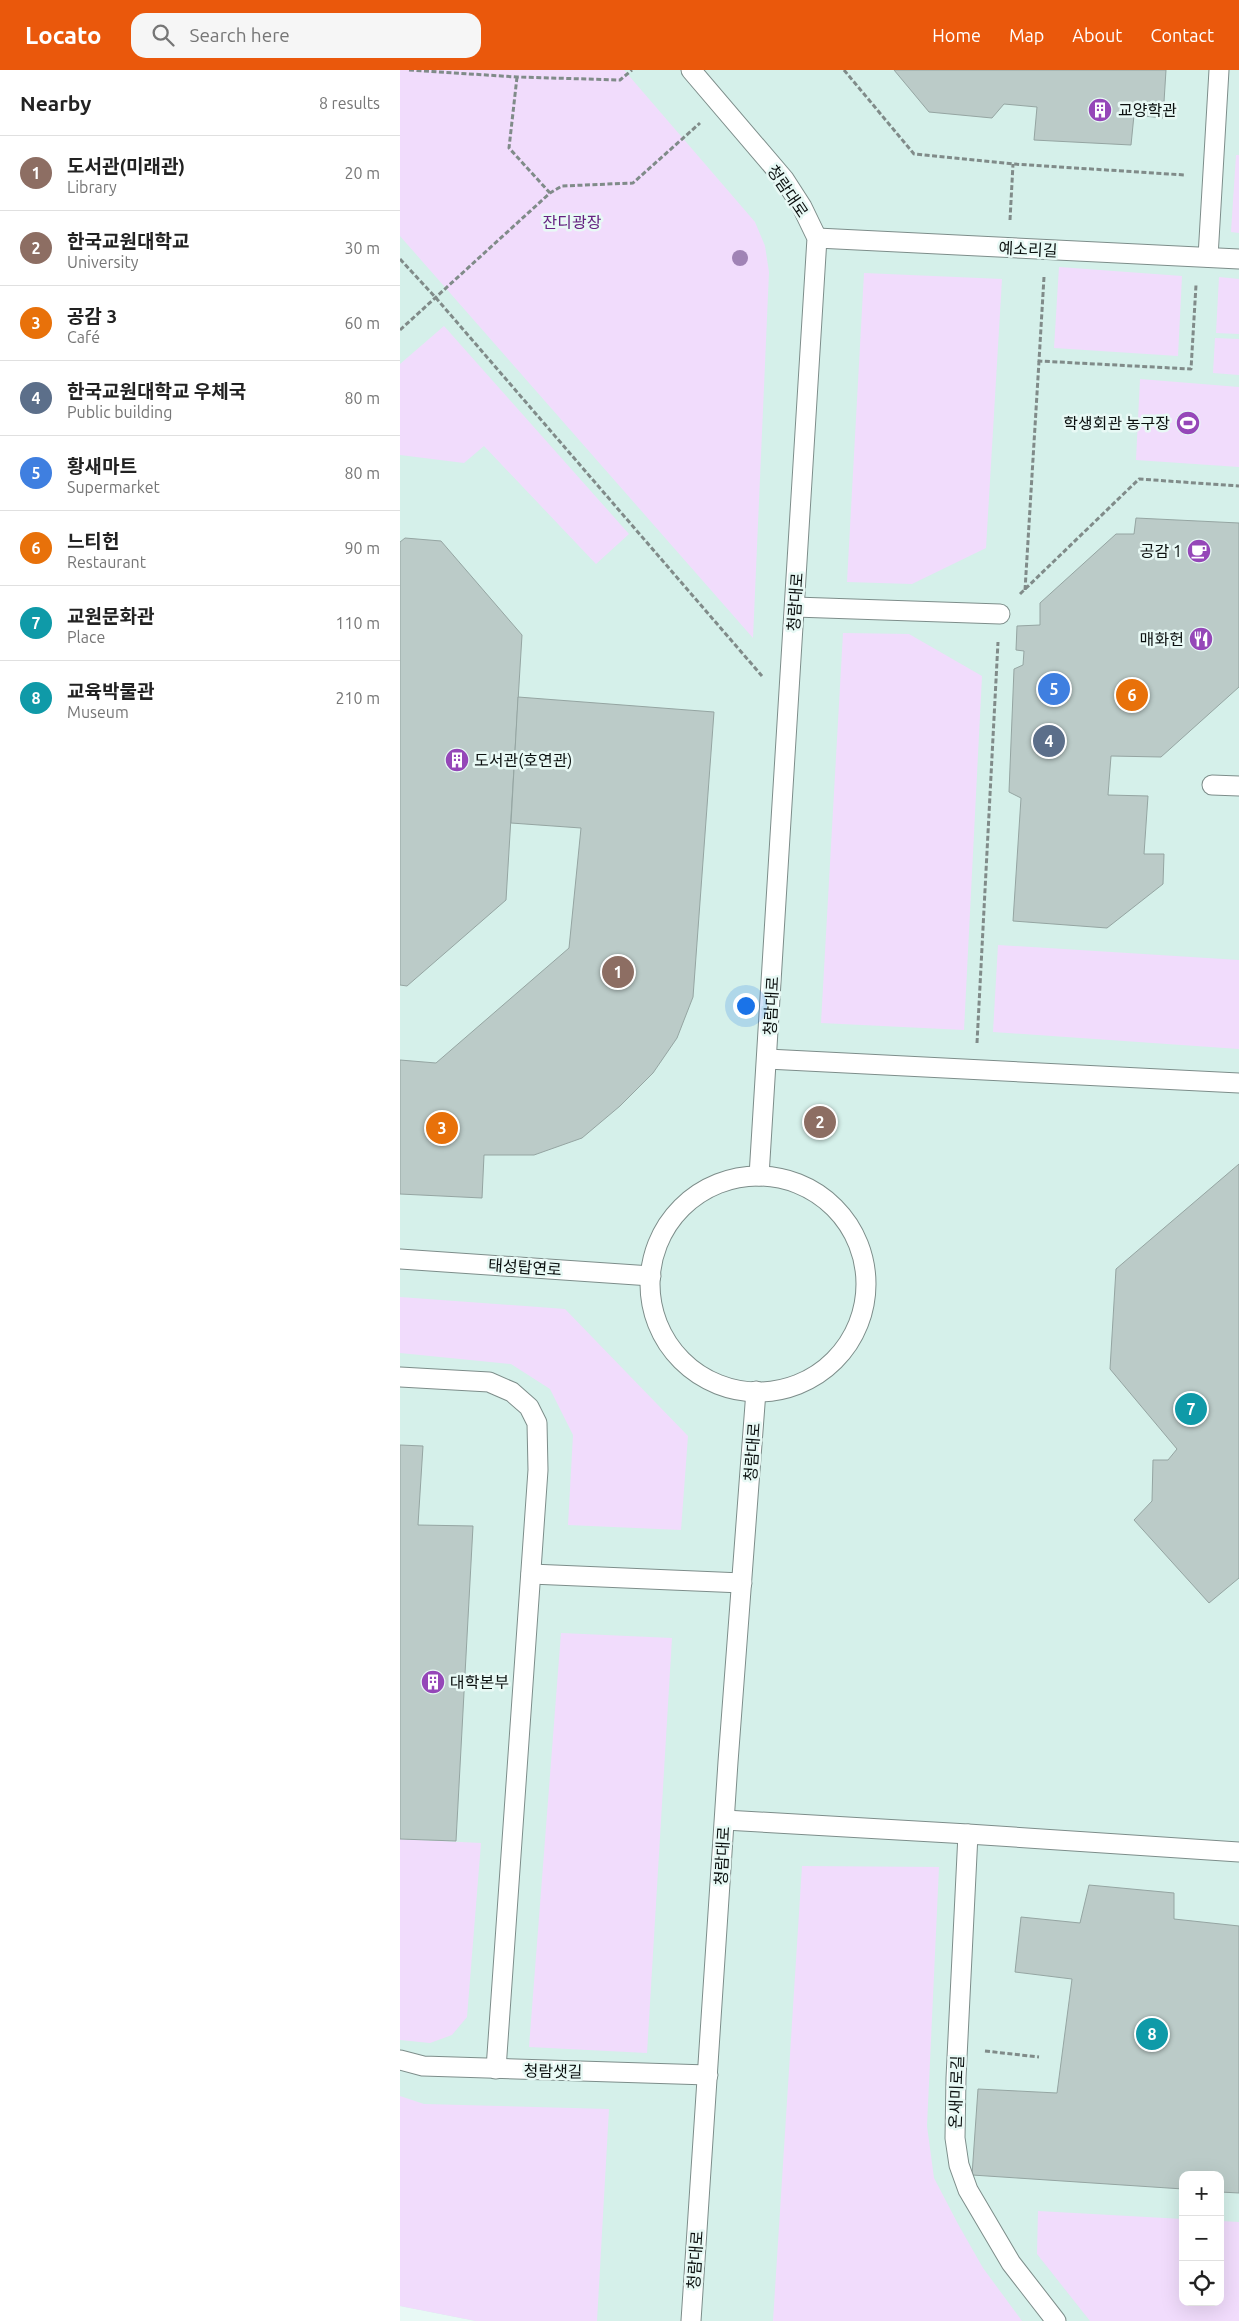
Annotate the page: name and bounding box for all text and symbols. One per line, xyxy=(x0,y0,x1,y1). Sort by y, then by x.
search box xyxy=(131,13,481,58)
icon: search xyxy=(149,21,177,49)
text: Locato xyxy=(25,22,101,49)
text: Search here xyxy=(189,24,290,46)
text: Home xyxy=(932,25,981,45)
text: Map xyxy=(1009,25,1044,45)
text: About xyxy=(1072,25,1122,45)
text: Contact xyxy=(1150,25,1214,45)
text: Nearby xyxy=(20,91,91,115)
text: 8 results xyxy=(319,94,380,112)
building icon: 교양학관 xyxy=(1087,97,1113,123)
place label: 교양학관 xyxy=(1118,101,1177,119)
text: 도서관(미래관) xyxy=(67,155,185,177)
street label: 청람대로 xyxy=(764,162,812,221)
text: 1 xyxy=(31,164,41,182)
text: 20 m xyxy=(344,164,380,182)
text: Library xyxy=(67,178,117,196)
park label: 잔디광장 xyxy=(543,213,602,231)
text: 한국교원대학교 xyxy=(67,230,189,252)
street label: 예소리길 xyxy=(998,238,1058,260)
text: 2 xyxy=(31,239,41,257)
text: 30 m xyxy=(344,239,380,257)
text: University xyxy=(67,253,138,271)
text: 공감 3 xyxy=(67,305,117,327)
text: 3 xyxy=(31,314,41,332)
text: 60 m xyxy=(344,314,380,332)
text: Café xyxy=(67,328,100,346)
text: 한국교원대학교 우체국 xyxy=(67,380,246,402)
text: 4 xyxy=(31,389,41,407)
text: 80 m xyxy=(344,389,380,407)
text: Public building xyxy=(67,403,172,421)
sports icon: 학생회관 농구장 xyxy=(1175,410,1201,436)
place label: 학생회관 농구장 xyxy=(1063,414,1170,432)
text: 황새마트 xyxy=(67,455,137,477)
text: 5 xyxy=(31,464,41,482)
text: 80 m xyxy=(344,464,380,482)
text: Supermarket xyxy=(67,478,160,496)
text: 느티헌 xyxy=(67,530,119,552)
cafe icon: 공감 1 xyxy=(1186,538,1212,564)
text: 6 xyxy=(31,539,41,557)
text: 90 m xyxy=(344,539,380,557)
place label: 공감 1 xyxy=(1140,542,1182,560)
text: Restaurant xyxy=(67,553,146,571)
street label: 청람대로 xyxy=(784,572,806,632)
text: 교원문화관 xyxy=(67,605,154,627)
text: 7 xyxy=(31,614,41,632)
text: 110 m xyxy=(335,614,380,632)
restaurant icon: 매화헌 xyxy=(1188,626,1214,652)
text: Place xyxy=(67,628,105,646)
place label: 매화헌 xyxy=(1140,630,1184,648)
pin: 5 xyxy=(1038,670,1070,708)
pin: 6 xyxy=(1116,676,1148,714)
text: 교육박물관 xyxy=(67,680,154,702)
text: 8 xyxy=(31,689,41,707)
text: 210 m xyxy=(335,689,380,707)
text: Museum xyxy=(67,703,129,721)
pin: 4 xyxy=(1033,722,1065,760)
building icon: 도서관(호연관) xyxy=(444,747,470,773)
place label: 도서관(호연관) xyxy=(474,751,572,770)
pin: 1 xyxy=(602,953,634,991)
street label: 청람대로 xyxy=(760,976,782,1036)
your location xyxy=(733,993,759,1019)
pin: 2 xyxy=(804,1103,836,1141)
pin: 3 xyxy=(426,1109,458,1147)
street label: 태성탑연로 xyxy=(488,1255,563,1279)
pin: 7 xyxy=(1175,1390,1207,1428)
street label: 청람대로 xyxy=(741,1422,763,1482)
building icon: 대학본부 xyxy=(420,1669,446,1695)
place label: 대학본부 xyxy=(450,1673,509,1691)
street label: 청람대로 xyxy=(711,1826,733,1886)
pin: 8 xyxy=(1136,2015,1168,2053)
street label: 온새미로길 xyxy=(946,2055,966,2129)
street label: 청람샛길 xyxy=(523,2061,583,2081)
map controls xyxy=(1179,2171,1224,2306)
button: + xyxy=(1179,2171,1224,2216)
button: − xyxy=(1179,2216,1224,2261)
street label: 청람대로 xyxy=(684,2230,706,2290)
button: locate xyxy=(1179,2261,1224,2306)

